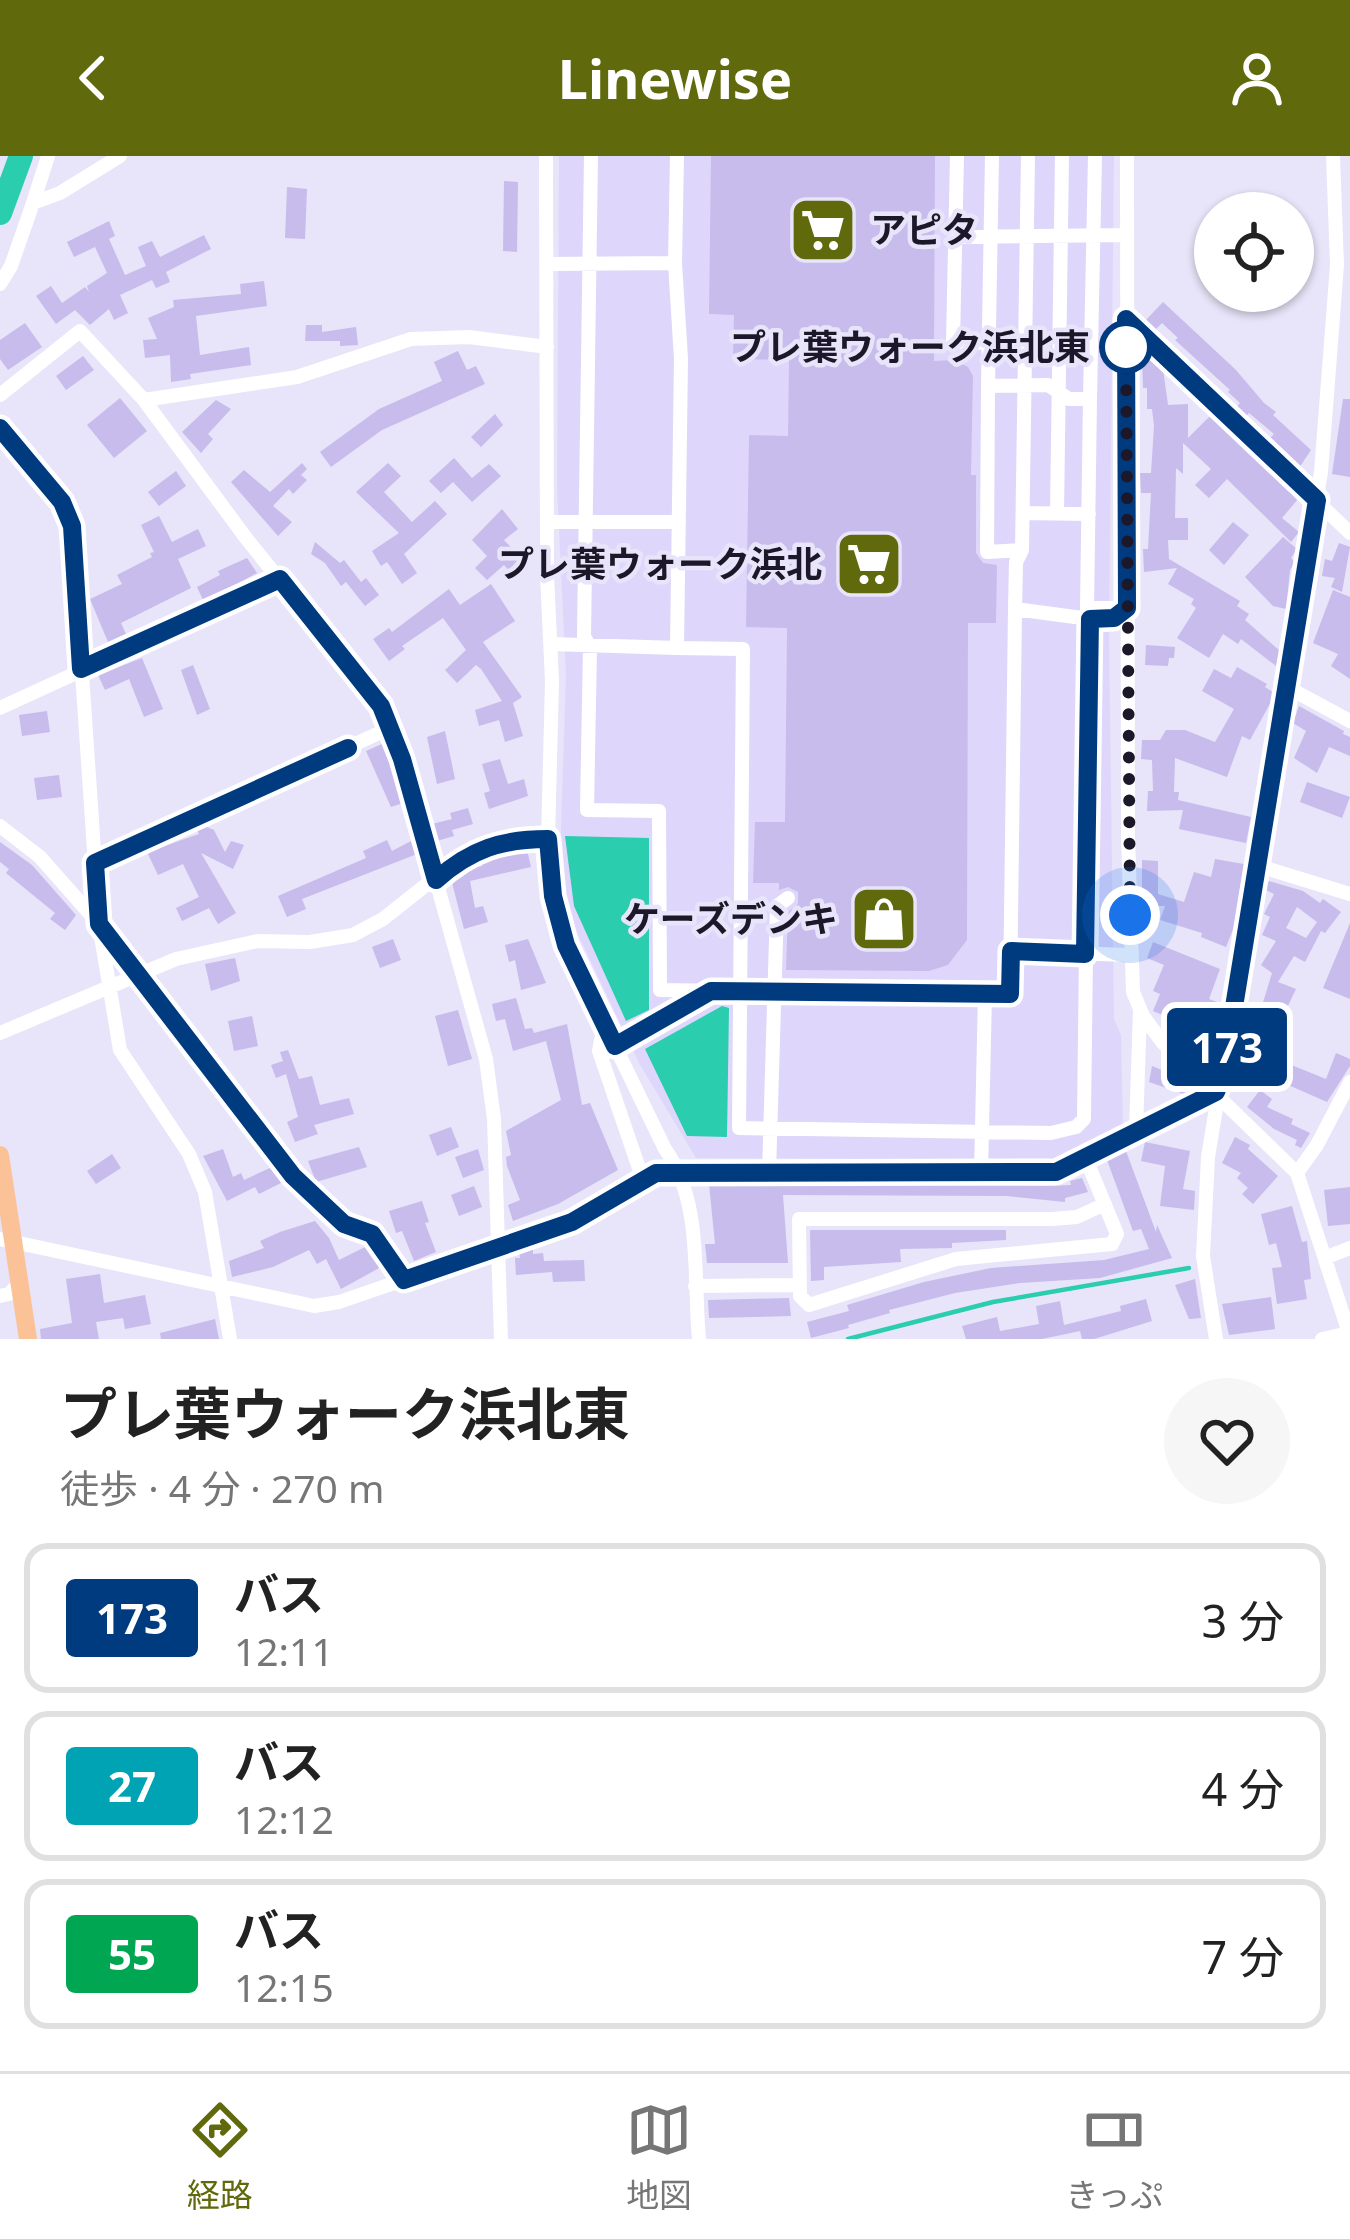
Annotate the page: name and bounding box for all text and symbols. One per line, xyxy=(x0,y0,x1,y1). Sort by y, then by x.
text: Linewise xyxy=(558,41,792,115)
icon: back xyxy=(60,45,126,111)
icon: person xyxy=(1224,45,1290,111)
map controls xyxy=(1194,192,1314,312)
button: locate xyxy=(1194,192,1314,312)
supermarket icon: アピタ xyxy=(788,195,858,265)
place label: アピタ xyxy=(870,205,978,254)
place label: プレ葉ウォーク浜北東 xyxy=(730,322,1090,371)
marker: プレ葉ウォーク浜北東 xyxy=(1101,322,1151,372)
supermarket icon: プレ葉ウォーク浜北 xyxy=(834,529,904,599)
place label: プレ葉ウォーク浜北 xyxy=(498,539,822,588)
shop icon: ケーズデンキ xyxy=(849,884,919,954)
your location xyxy=(1100,885,1160,945)
place label: ケーズデンキ xyxy=(624,894,838,943)
line badge: 173 xyxy=(1158,1008,1296,1086)
text: 173 xyxy=(1191,1018,1263,1075)
text: プレ葉ウォーク浜北東 xyxy=(60,1374,630,1452)
button: heart xyxy=(1164,1378,1290,1504)
text: 徒歩 · 4 分 · 270 m xyxy=(60,1461,384,1514)
text: バス xyxy=(234,1563,324,1624)
text: 173 xyxy=(96,1589,168,1646)
text: 3 分 xyxy=(1202,1590,1284,1651)
text: 12:11 xyxy=(234,1624,334,1677)
text: バス xyxy=(234,1731,324,1792)
text: 27 xyxy=(108,1757,156,1814)
text: 4 分 xyxy=(1202,1758,1284,1819)
text: 12:12 xyxy=(234,1792,334,1845)
text: バス xyxy=(234,1899,324,1960)
text: 55 xyxy=(108,1925,156,1982)
text: 7 分 xyxy=(1202,1926,1284,1987)
text: 12:15 xyxy=(234,1960,334,2013)
tab: 経路 xyxy=(187,2097,253,2217)
tab: 地図 xyxy=(626,2097,692,2217)
tab: きっぷ xyxy=(1066,2097,1163,2217)

